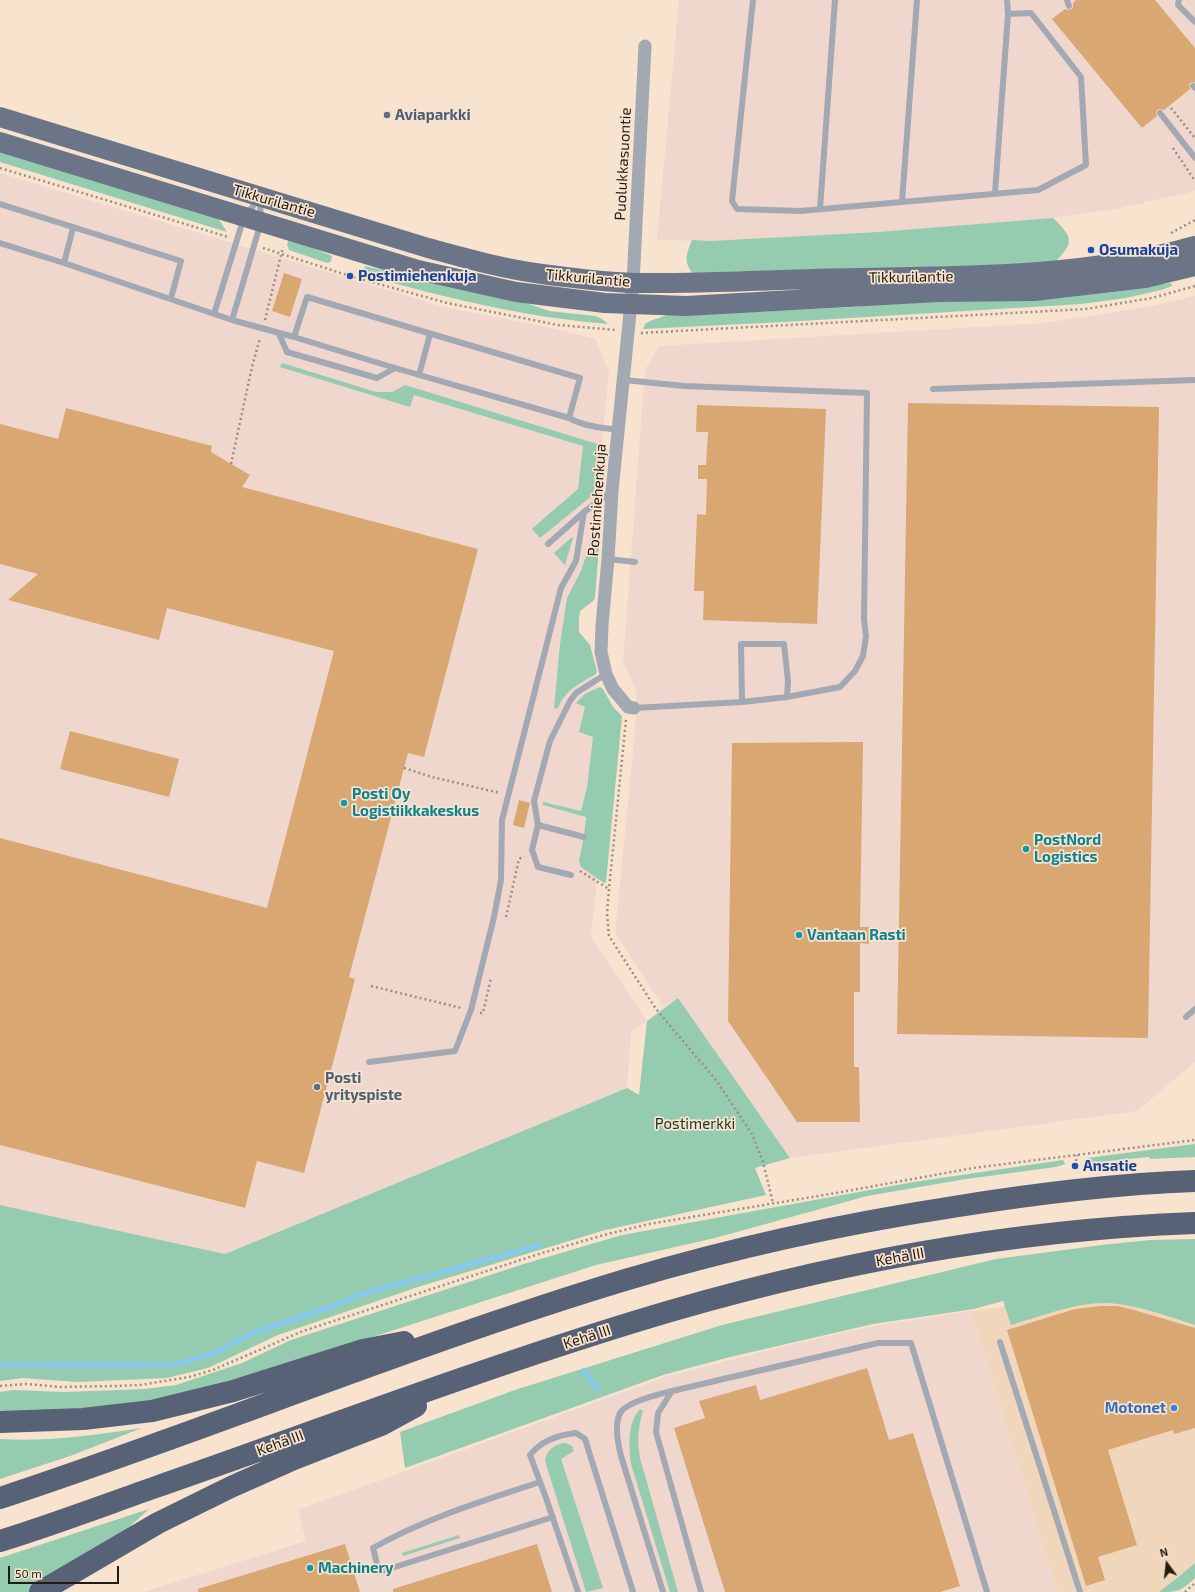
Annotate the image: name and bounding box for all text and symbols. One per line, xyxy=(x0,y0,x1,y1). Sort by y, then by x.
place label: Aviaparkki xyxy=(395,106,471,124)
street label: Puolukkasuontie xyxy=(611,107,635,221)
marker: Aviaparkki xyxy=(382,110,392,120)
street label: Tikkurilantie xyxy=(231,181,317,221)
place label: Osumakuja xyxy=(1099,241,1178,259)
marker: Osumakuja xyxy=(1086,245,1096,255)
street label: Tikkurilantie xyxy=(545,265,631,291)
place label: Postimiehenkuja xyxy=(358,267,477,285)
street label: Tikkurilantie xyxy=(868,267,954,287)
marker: Postimiehenkuja xyxy=(345,271,355,281)
street label: Postimiehenkuja xyxy=(584,443,610,557)
place label: Posti Oy Logistiikkakeskus xyxy=(352,785,479,820)
marker: Posti Oy Logistiikkakeskus xyxy=(339,798,349,808)
place label: PostNord Logistics xyxy=(1034,831,1101,866)
marker: PostNord Logistics xyxy=(1021,844,1031,854)
place label: Vantaan Rasti xyxy=(807,926,906,944)
marker: Vantaan Rasti xyxy=(794,930,804,940)
place label: Posti yrityspiste xyxy=(325,1069,402,1104)
marker: Posti yrityspiste xyxy=(312,1082,322,1092)
park label: Postimerkki xyxy=(655,1115,735,1133)
place label: Ansatie xyxy=(1083,1157,1137,1175)
marker: Ansatie xyxy=(1070,1161,1080,1171)
street label: Kehä III xyxy=(874,1244,926,1270)
street label: Kehä III xyxy=(561,1321,613,1353)
place label: Motonet xyxy=(1105,1399,1166,1417)
marker: Motonet xyxy=(1169,1403,1179,1413)
street label: Kehä III xyxy=(254,1426,306,1460)
north arrow xyxy=(1147,1544,1187,1584)
text: N xyxy=(1158,1545,1169,1559)
scale bar xyxy=(10,1558,121,1584)
place label: Machinery xyxy=(318,1559,393,1577)
marker: Machinery xyxy=(305,1563,315,1573)
text: 50 m xyxy=(15,1566,42,1580)

